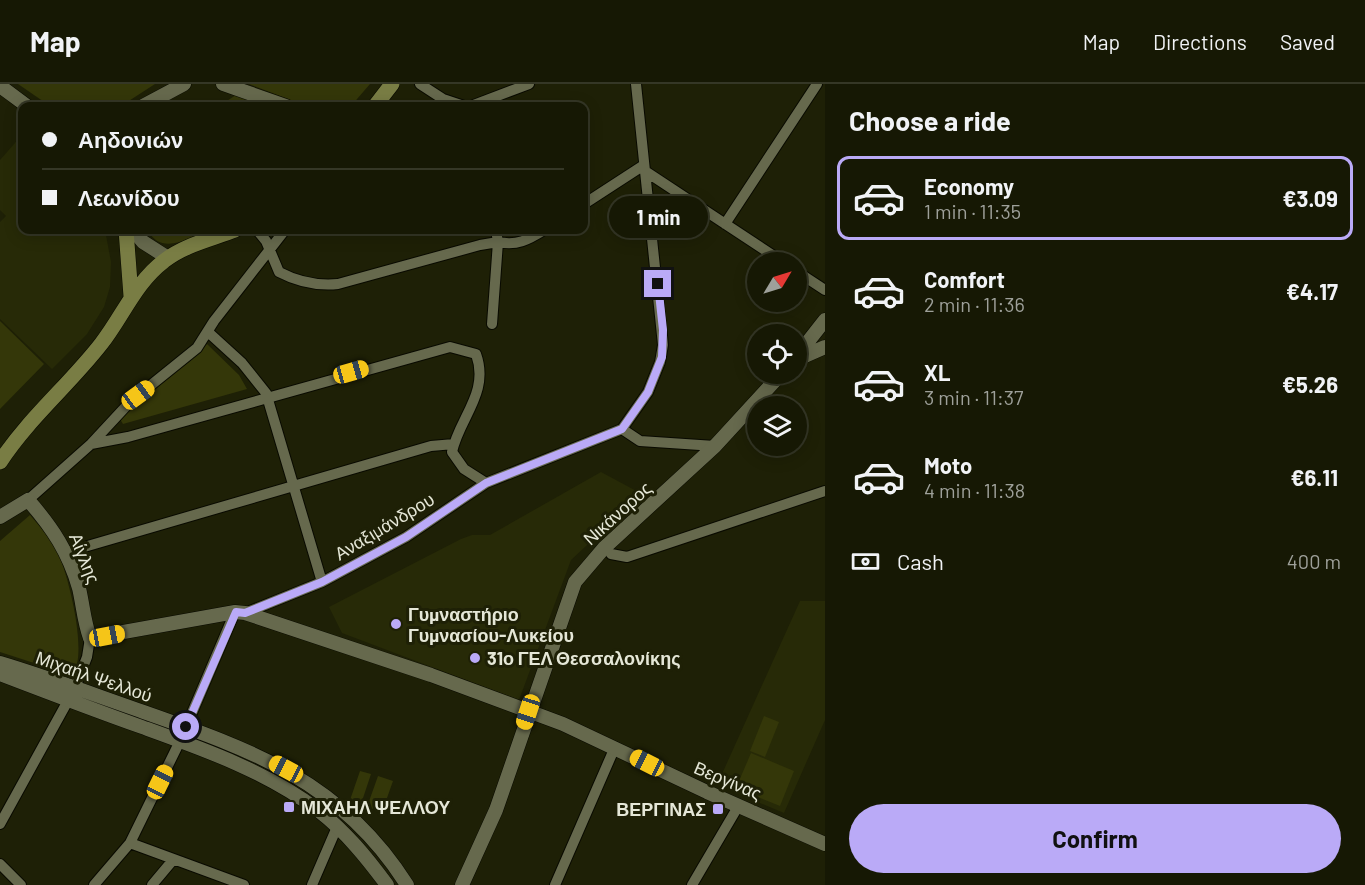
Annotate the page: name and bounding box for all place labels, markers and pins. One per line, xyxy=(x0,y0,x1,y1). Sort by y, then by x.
place label: Γυμναστήριο Γυμνασίου-Λυκείου xyxy=(408,603,574,646)
marker: Γυμναστήριο Γυμνασίου-Λυκείου xyxy=(389,617,403,631)
place label: 31ο ΓΕΛ Θεσσαλονίκης xyxy=(487,647,681,669)
marker: 31ο ΓΕΛ Θεσσαλονίκης xyxy=(468,651,482,665)
place label: ΜΙΧΑΗΛ ΨΕΛΛΟΥ xyxy=(301,796,450,818)
place label: ΒΕΡΓΙΝΑΣ xyxy=(616,798,706,820)
marker: ΜΙΧΑΗΛ ΨΕΛΛΟΥ xyxy=(282,800,296,814)
marker: ΒΕΡΓΙΝΑΣ xyxy=(711,802,725,816)

